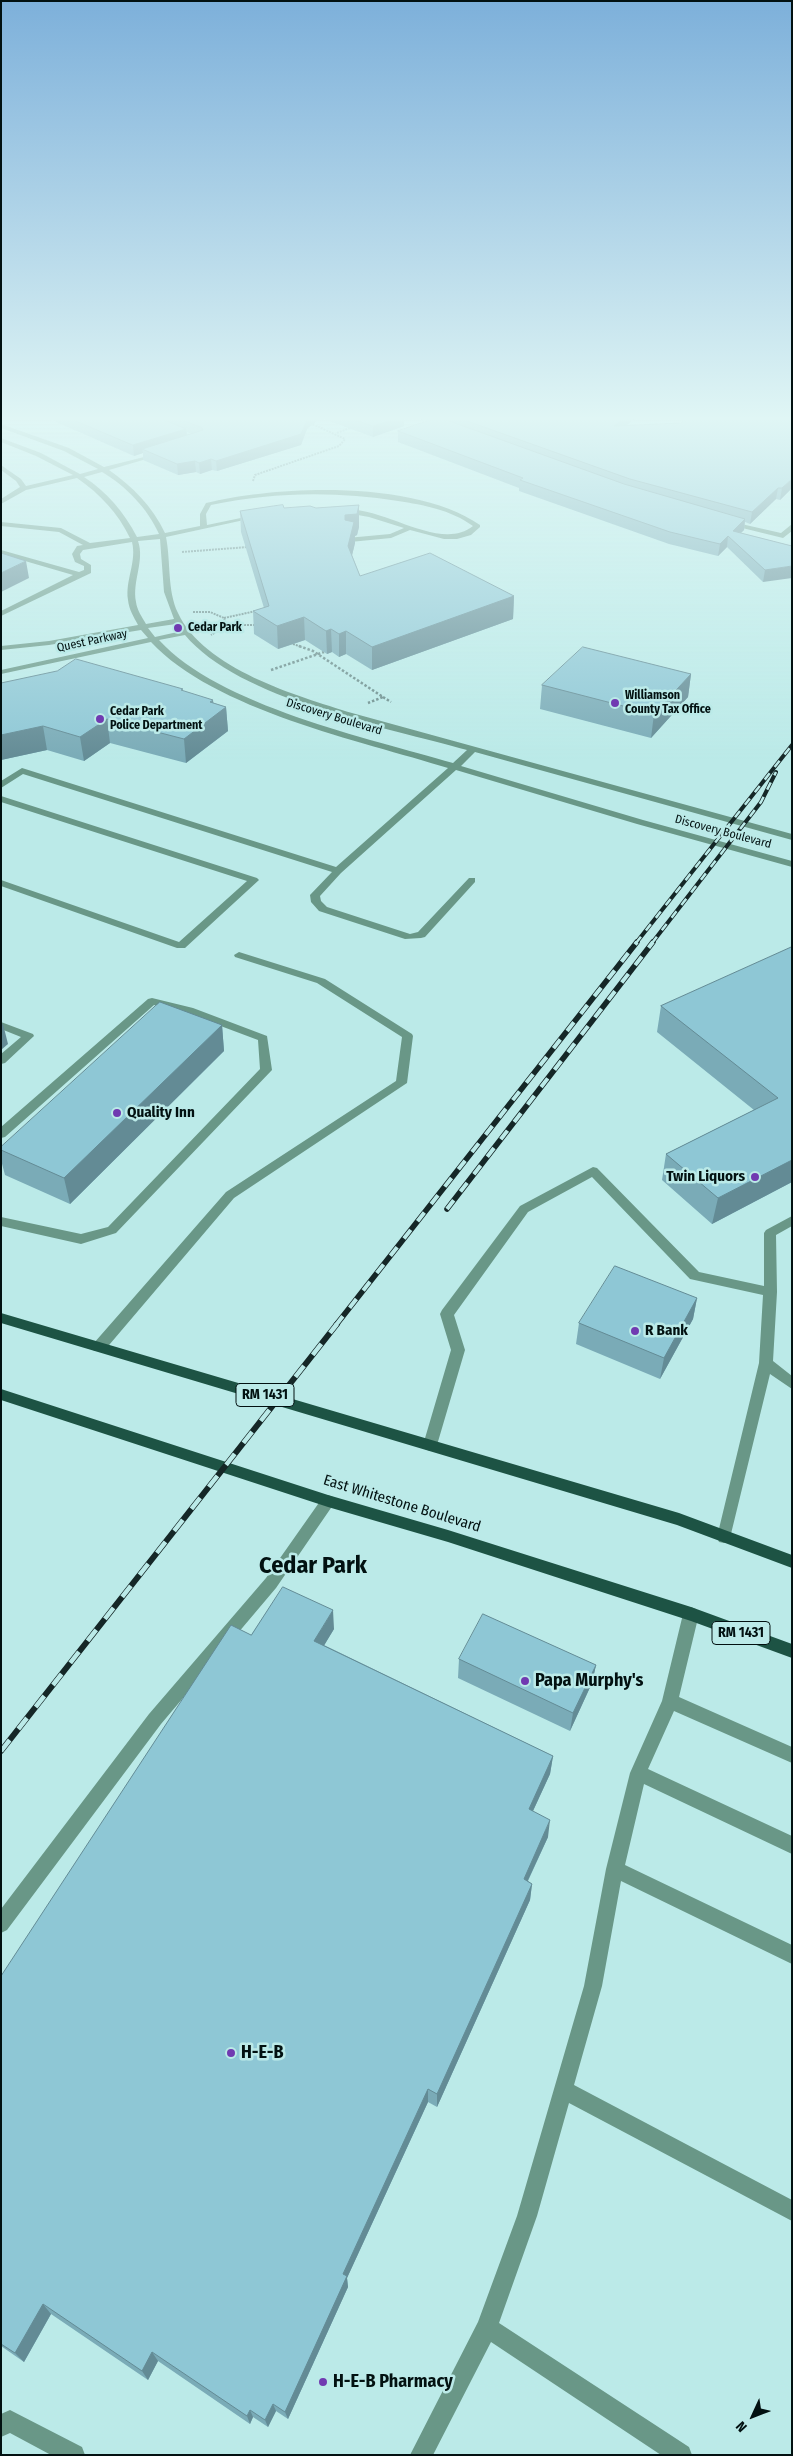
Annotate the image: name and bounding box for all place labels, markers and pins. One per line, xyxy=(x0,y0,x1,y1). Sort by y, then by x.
place label: Cedar Park xyxy=(188,621,242,635)
marker: Cedar Park xyxy=(172,622,184,634)
place label: Williamson County Tax Office xyxy=(625,689,711,717)
marker: Williamson County Tax Office xyxy=(609,697,621,709)
place label: Cedar Park Police Department xyxy=(110,705,203,733)
marker: Cedar Park Police Department xyxy=(94,713,106,725)
place label: Quality Inn xyxy=(127,1104,195,1122)
marker: Quality Inn xyxy=(111,1107,123,1119)
place label: Twin Liquors xyxy=(666,1168,745,1186)
marker: Twin Liquors xyxy=(749,1171,761,1183)
place label: R Bank xyxy=(645,1322,688,1340)
marker: R Bank xyxy=(629,1325,641,1337)
place label: Papa Murphy's xyxy=(535,1670,644,1692)
marker: Papa Murphy's xyxy=(519,1675,531,1687)
place label: H-E-B xyxy=(241,2042,284,2064)
marker: H-E-B xyxy=(225,2047,237,2059)
place label: H-E-B Pharmacy xyxy=(333,2371,453,2393)
marker: H-E-B Pharmacy xyxy=(317,2376,329,2388)

